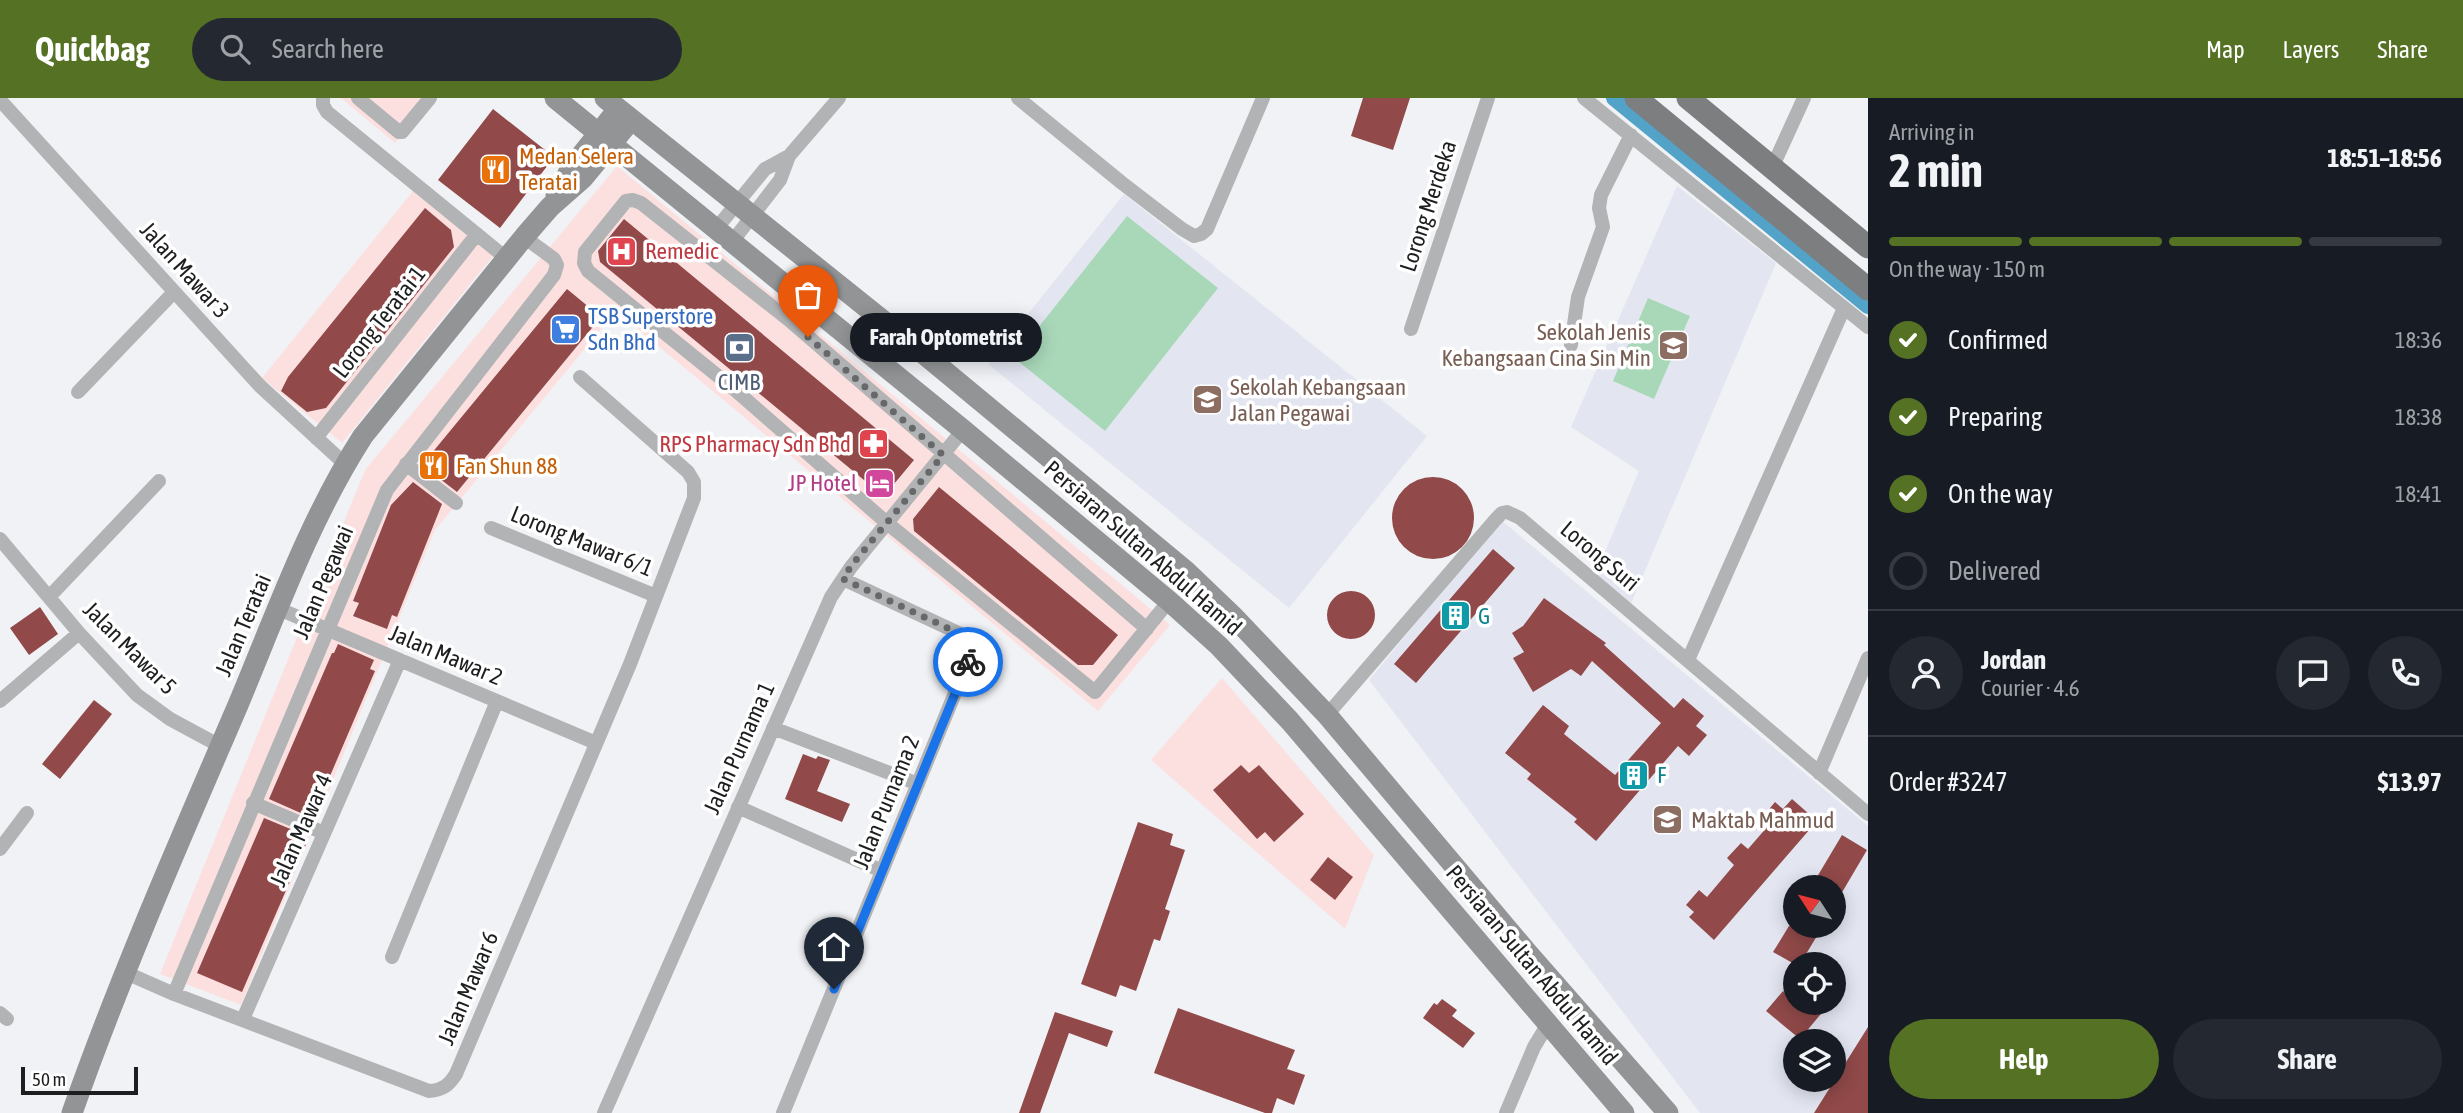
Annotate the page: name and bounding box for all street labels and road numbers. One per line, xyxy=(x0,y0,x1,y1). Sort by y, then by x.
street label: Lorong Merdeka xyxy=(1395,137,1461,275)
street label: Jalan Mawar 3 xyxy=(135,217,235,323)
street label: Lorong Teratai 1 xyxy=(327,261,431,383)
street label: Persiaran Sultan Abdul Hamid xyxy=(1039,455,1247,641)
street label: Lorong Mawar 6/1 xyxy=(507,501,657,581)
street label: Lorong Suri xyxy=(1556,516,1644,596)
street label: Jalan Pegawai xyxy=(288,522,358,642)
street label: Jalan Teratai xyxy=(210,570,276,680)
street label: Jalan Mawar 5 xyxy=(78,596,182,700)
street label: Jalan Mawar 2 xyxy=(386,620,506,690)
street label: Jalan Purnama 1 xyxy=(698,678,780,818)
street label: Jalan Purnama 2 xyxy=(847,732,925,872)
street label: Jalan Mawar 4 xyxy=(265,770,337,890)
street label: Persiaran Sultan Abdul Hamid xyxy=(1441,860,1623,1070)
street label: Jalan Mawar 6 xyxy=(433,928,503,1048)

